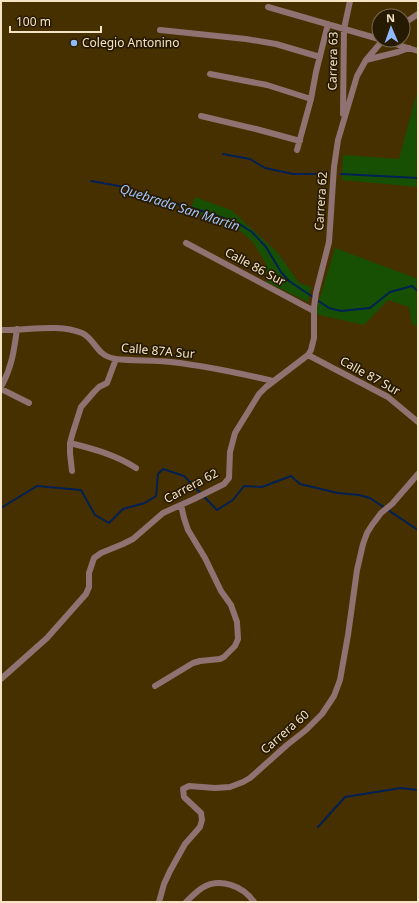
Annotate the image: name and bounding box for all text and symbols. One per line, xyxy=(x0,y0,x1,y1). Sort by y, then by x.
scale bar xyxy=(10,8,101,34)
north arrow xyxy=(371,8,411,48)
text: N xyxy=(386,10,395,25)
text: 100 m xyxy=(16,13,51,30)
street label: Carrera 63 xyxy=(323,31,342,91)
place label: Colegio Antonino xyxy=(82,34,179,51)
marker: Colegio Antonino xyxy=(69,38,79,48)
street label: Carrera 62 xyxy=(310,171,331,231)
water label: Quebrada San Martín xyxy=(118,179,242,235)
street label: Calle 86 Sur xyxy=(222,244,288,290)
street label: Calle 87A Sur xyxy=(121,339,196,362)
street label: Calle 87 Sur xyxy=(337,352,403,399)
street label: Carrera 62 xyxy=(161,464,221,507)
street label: Carrera 60 xyxy=(257,706,313,757)

